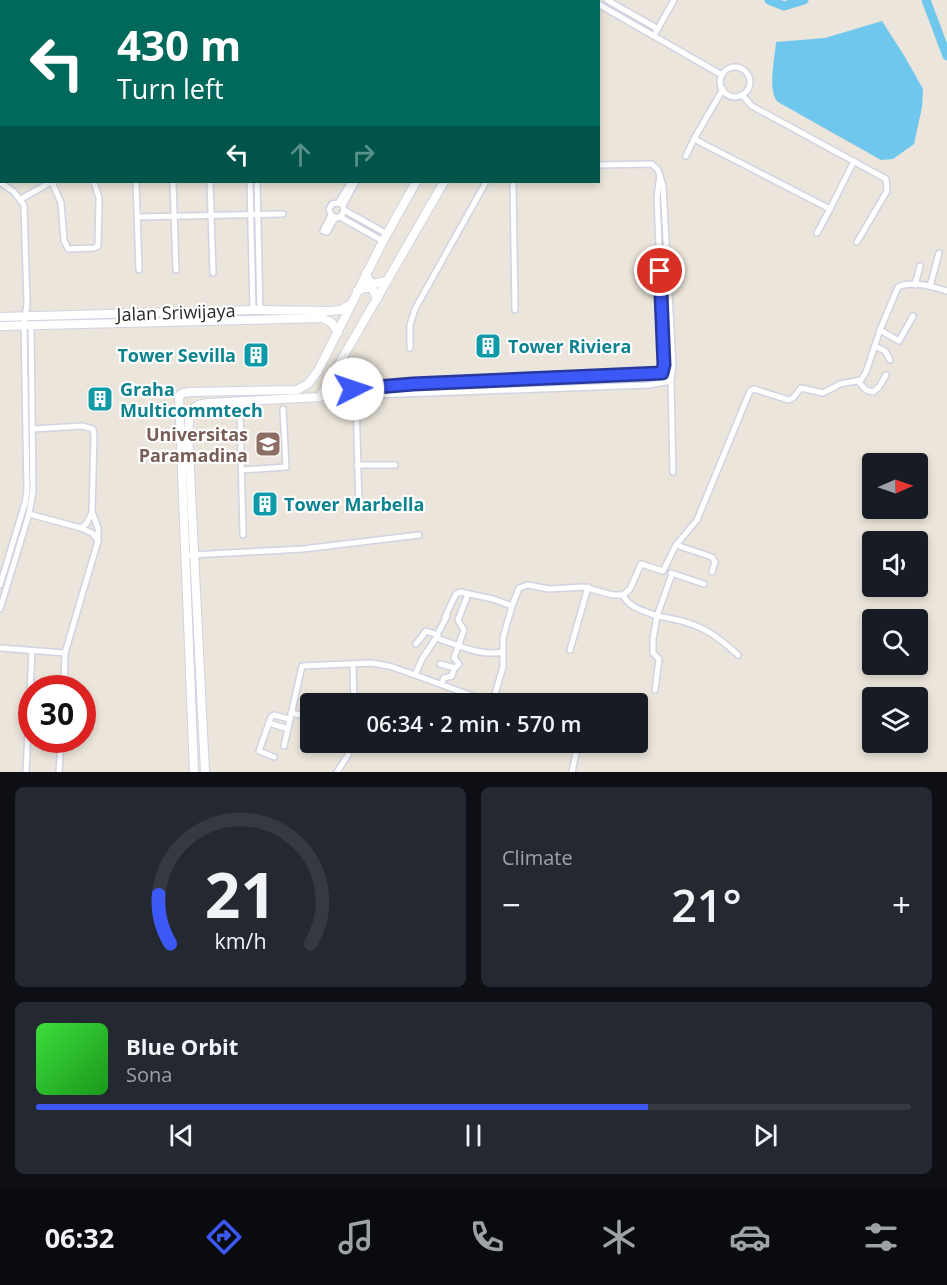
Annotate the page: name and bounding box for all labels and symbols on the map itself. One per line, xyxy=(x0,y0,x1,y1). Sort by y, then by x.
pin xyxy=(634,245,685,296)
street label: Jalan Sriwijaya xyxy=(114,298,236,326)
building icon: Tower Riviera xyxy=(473,331,503,361)
place label: Tower Riviera xyxy=(508,334,631,358)
building icon: Tower Sevilla xyxy=(241,340,271,370)
place label: Tower Sevilla xyxy=(117,343,236,367)
position arrow xyxy=(321,357,385,421)
place label: Graha Multicommtech xyxy=(120,377,263,422)
building icon: Graha Multicommtech xyxy=(85,384,115,414)
place label: Universitas Paramadina xyxy=(139,422,248,467)
school or university icon: Universitas Paramadina xyxy=(253,429,283,459)
north arrow xyxy=(862,453,928,519)
building icon: Tower Marbella xyxy=(250,489,280,519)
place label: Tower Marbella xyxy=(284,492,424,516)
speed limit sign: 30 xyxy=(18,675,96,753)

